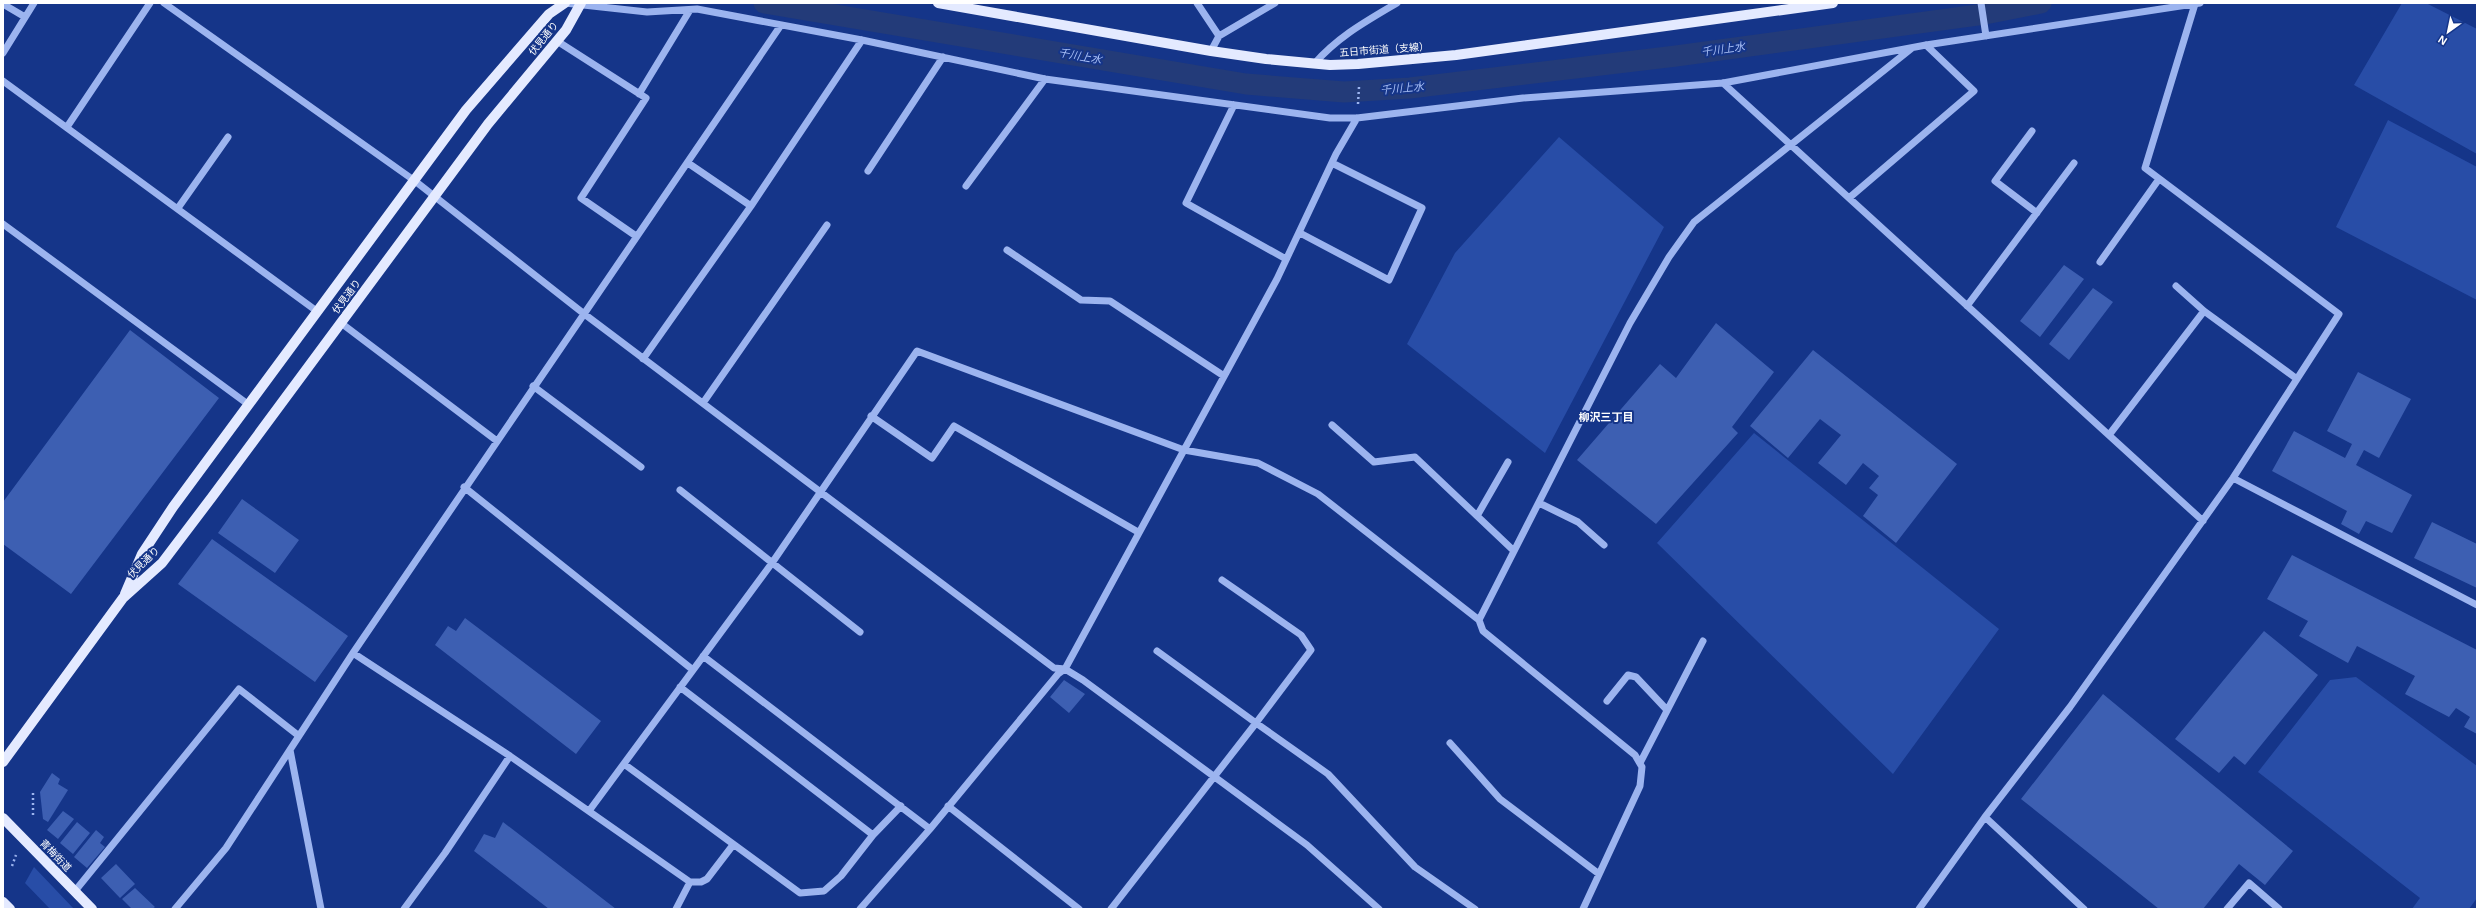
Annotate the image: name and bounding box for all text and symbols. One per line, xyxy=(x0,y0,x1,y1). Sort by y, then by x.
north arrow xyxy=(2428,12,2468,52)
street label: 伏見通り xyxy=(527,19,560,57)
text: N xyxy=(2436,33,2449,48)
water label: 千川上水 xyxy=(1700,40,1747,58)
street label: 五日市街道（支線） xyxy=(1339,41,1429,58)
water label: 千川上水 xyxy=(1057,46,1104,66)
water label: 千川上水 xyxy=(1380,80,1425,96)
street label: 伏見通り xyxy=(330,277,363,316)
district label: 柳沢三丁目 xyxy=(1579,411,1634,423)
street label: 伏見通り xyxy=(125,545,162,580)
street label: 青梅街道 xyxy=(38,837,73,874)

